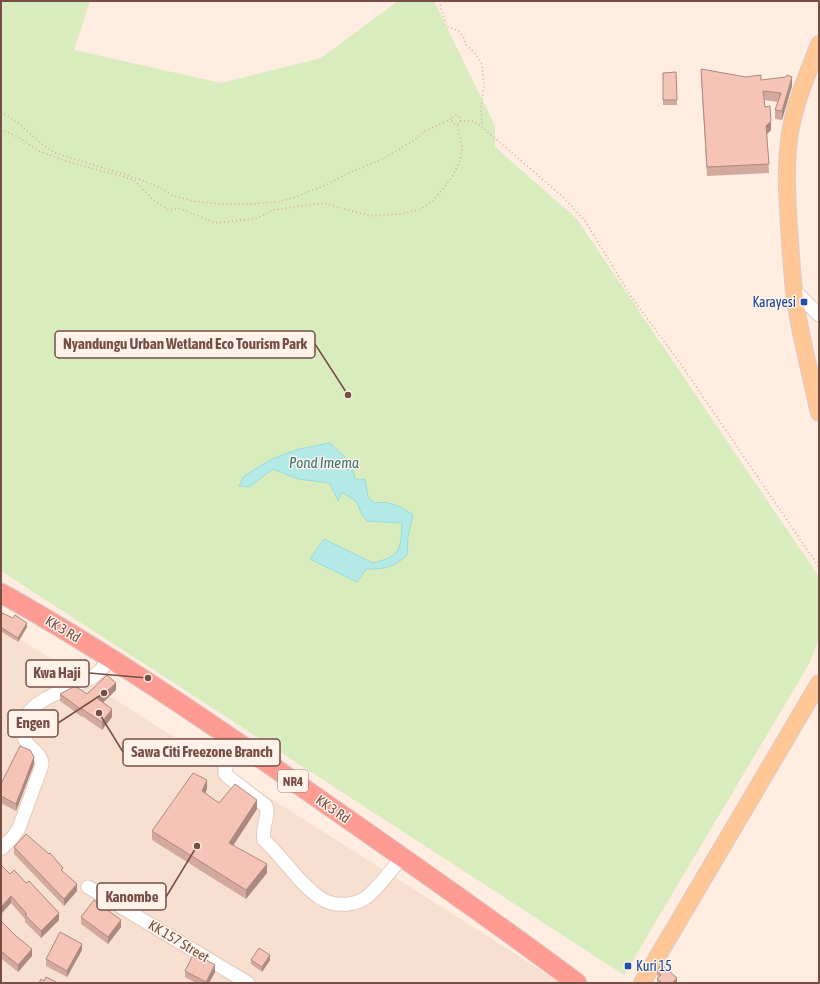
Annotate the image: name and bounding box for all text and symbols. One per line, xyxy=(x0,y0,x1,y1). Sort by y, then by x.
place label: Karayesi xyxy=(752,294,796,310)
marker: Karayesi xyxy=(799,297,809,307)
callout: Nyandungu Urban Wetland Eco Tourism Park xyxy=(55,331,315,358)
text: Nyandungu Urban Wetland Eco Tourism Park xyxy=(63,335,308,352)
water label: Pond Imema xyxy=(289,454,359,471)
street label: KK 3 Rd xyxy=(43,612,83,646)
callout: Kwa Haji xyxy=(26,660,89,687)
text: Kwa Haji xyxy=(33,664,81,681)
callout: Engen xyxy=(8,710,58,737)
text: Engen xyxy=(16,714,50,731)
callout: Sawa Citi Freezone Branch xyxy=(123,739,280,766)
text: Sawa Citi Freezone Branch xyxy=(131,743,273,760)
road number: NR4 xyxy=(278,770,308,792)
street label: KK 3 Rd xyxy=(313,792,353,826)
callout: Kanombe xyxy=(97,883,166,910)
text: Kanombe xyxy=(105,888,159,905)
street label: KK 157 Street xyxy=(146,917,212,965)
place label: Kuri 15 xyxy=(636,958,672,974)
marker: Kuri 15 xyxy=(623,961,633,971)

